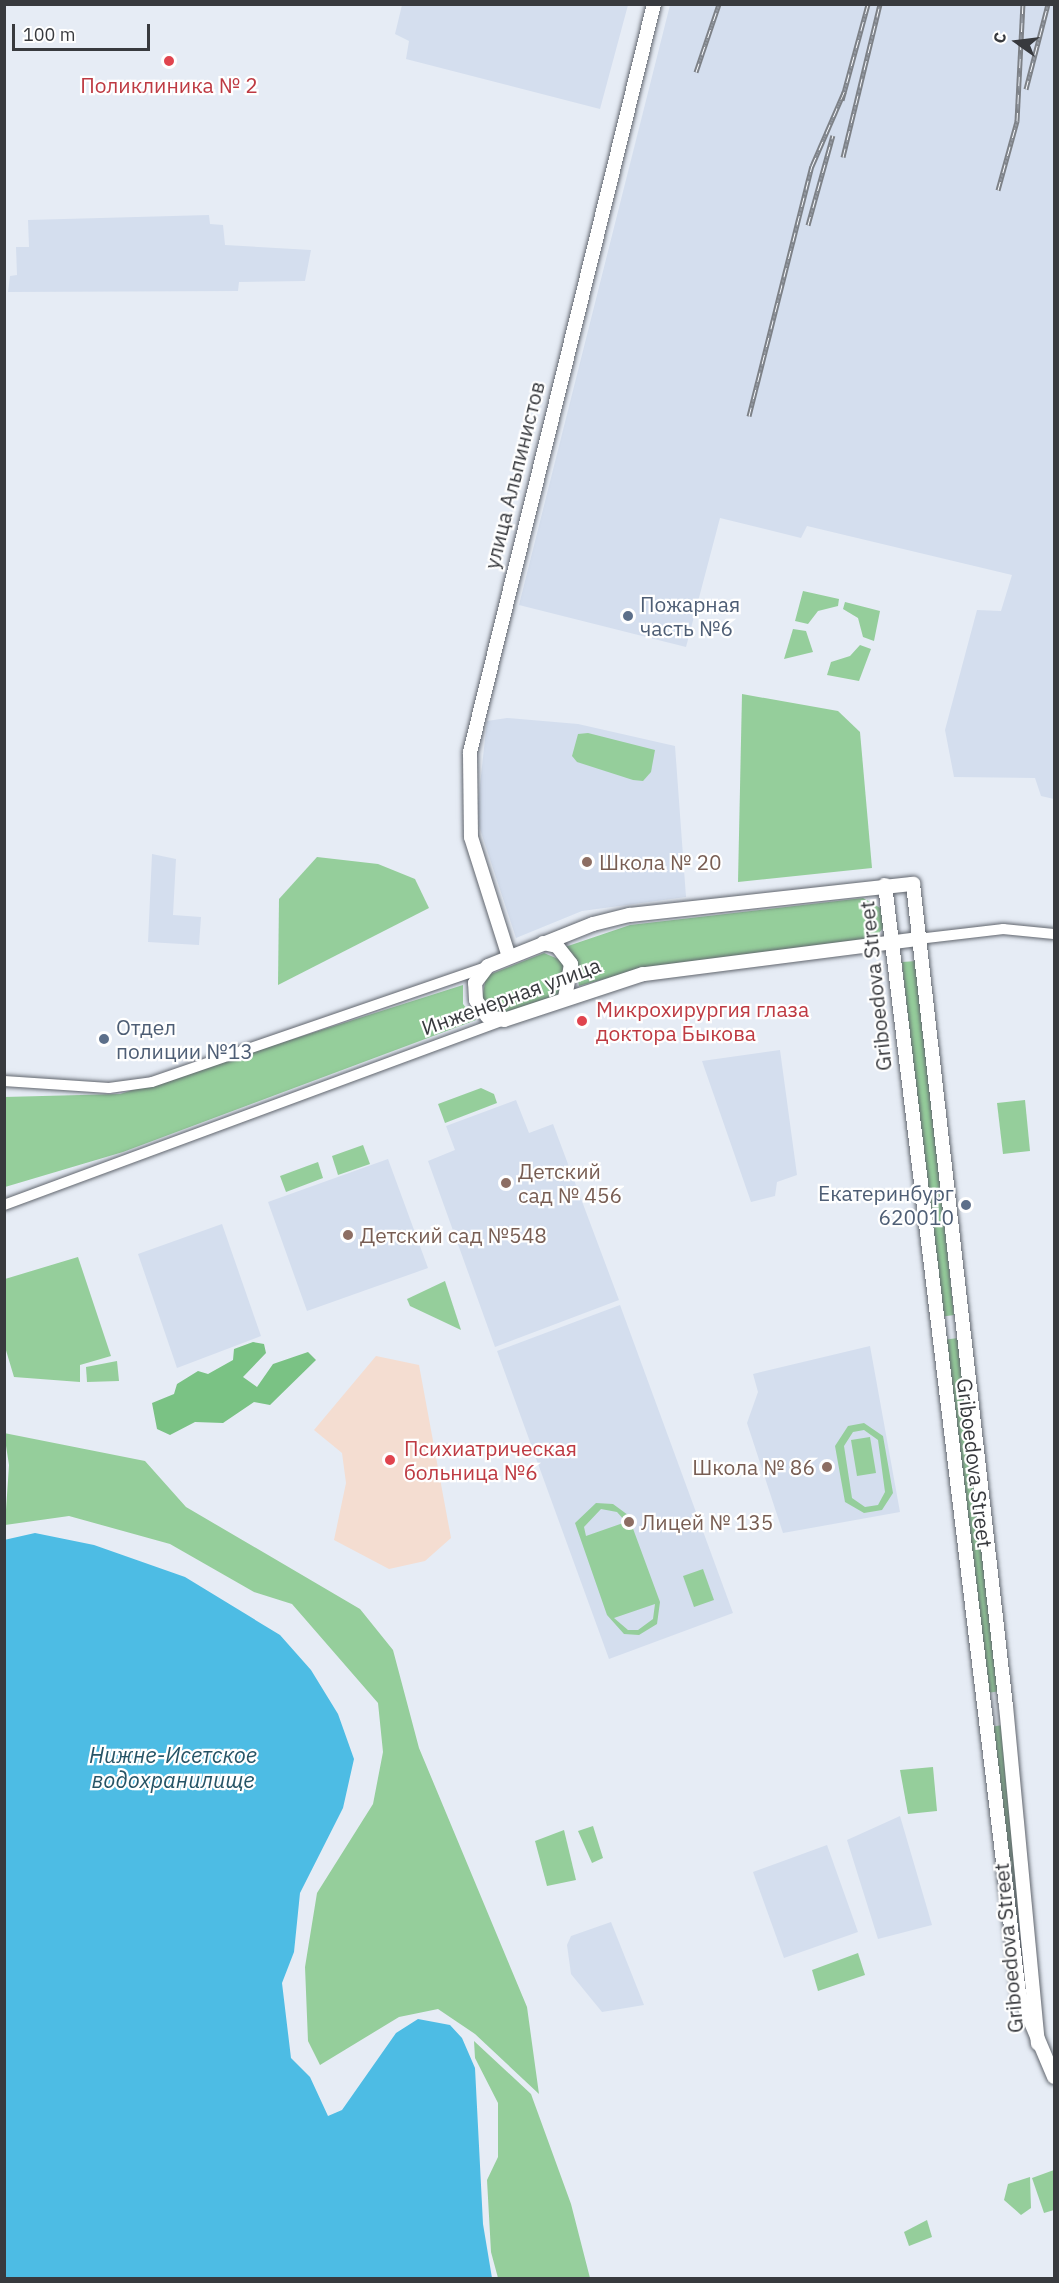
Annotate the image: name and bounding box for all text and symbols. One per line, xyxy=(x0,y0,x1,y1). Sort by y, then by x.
scale bar xyxy=(15,12,153,50)
north arrow xyxy=(987,12,1047,72)
text: 100 m xyxy=(23,23,75,46)
text: С xyxy=(989,30,1010,45)
marker: Поликлиника № 2 xyxy=(160,52,178,70)
place label: Поликлиника № 2 xyxy=(80,72,258,98)
street label: улица Альпинистов xyxy=(478,379,550,571)
place label: Пожарная часть №6 xyxy=(640,591,740,641)
marker: Пожарная часть №6 xyxy=(621,609,635,623)
place label: Школа № 20 xyxy=(599,849,722,875)
marker: Школа № 20 xyxy=(580,855,594,869)
street label: Griboedova Street xyxy=(854,900,896,1072)
street label: Инженерная улица xyxy=(418,952,604,1040)
place label: Микрохирургия глаза доктора Быкова xyxy=(596,996,809,1046)
marker: Микрохирургия глаза доктора Быкова xyxy=(573,1012,591,1030)
place label: Отдел полиции №13 xyxy=(116,1014,253,1064)
marker: Отдел полиции №13 xyxy=(97,1032,111,1046)
place label: Детский сад № 456 xyxy=(518,1158,622,1208)
marker: Детский сад № 456 xyxy=(499,1176,513,1190)
place label: Екатеринбург 620010 xyxy=(818,1180,954,1230)
marker: Екатеринбург 620010 xyxy=(959,1198,973,1212)
place label: Детский сад №548 xyxy=(360,1222,547,1248)
marker: Детский сад №548 xyxy=(341,1228,355,1242)
street label: Griboedova Street xyxy=(952,1377,998,1549)
place label: Психиатрическая больница №6 xyxy=(404,1435,577,1485)
marker: Психиатрическая больница №6 xyxy=(381,1451,399,1469)
place label: Школа № 86 xyxy=(692,1454,815,1480)
marker: Школа № 86 xyxy=(820,1460,834,1474)
place label: Лицей № 135 xyxy=(641,1509,773,1535)
marker: Лицей № 135 xyxy=(622,1515,636,1529)
water label: Нижне-Исетское водохранилище xyxy=(89,1741,257,1792)
street label: Griboedova Street xyxy=(988,1862,1028,2034)

